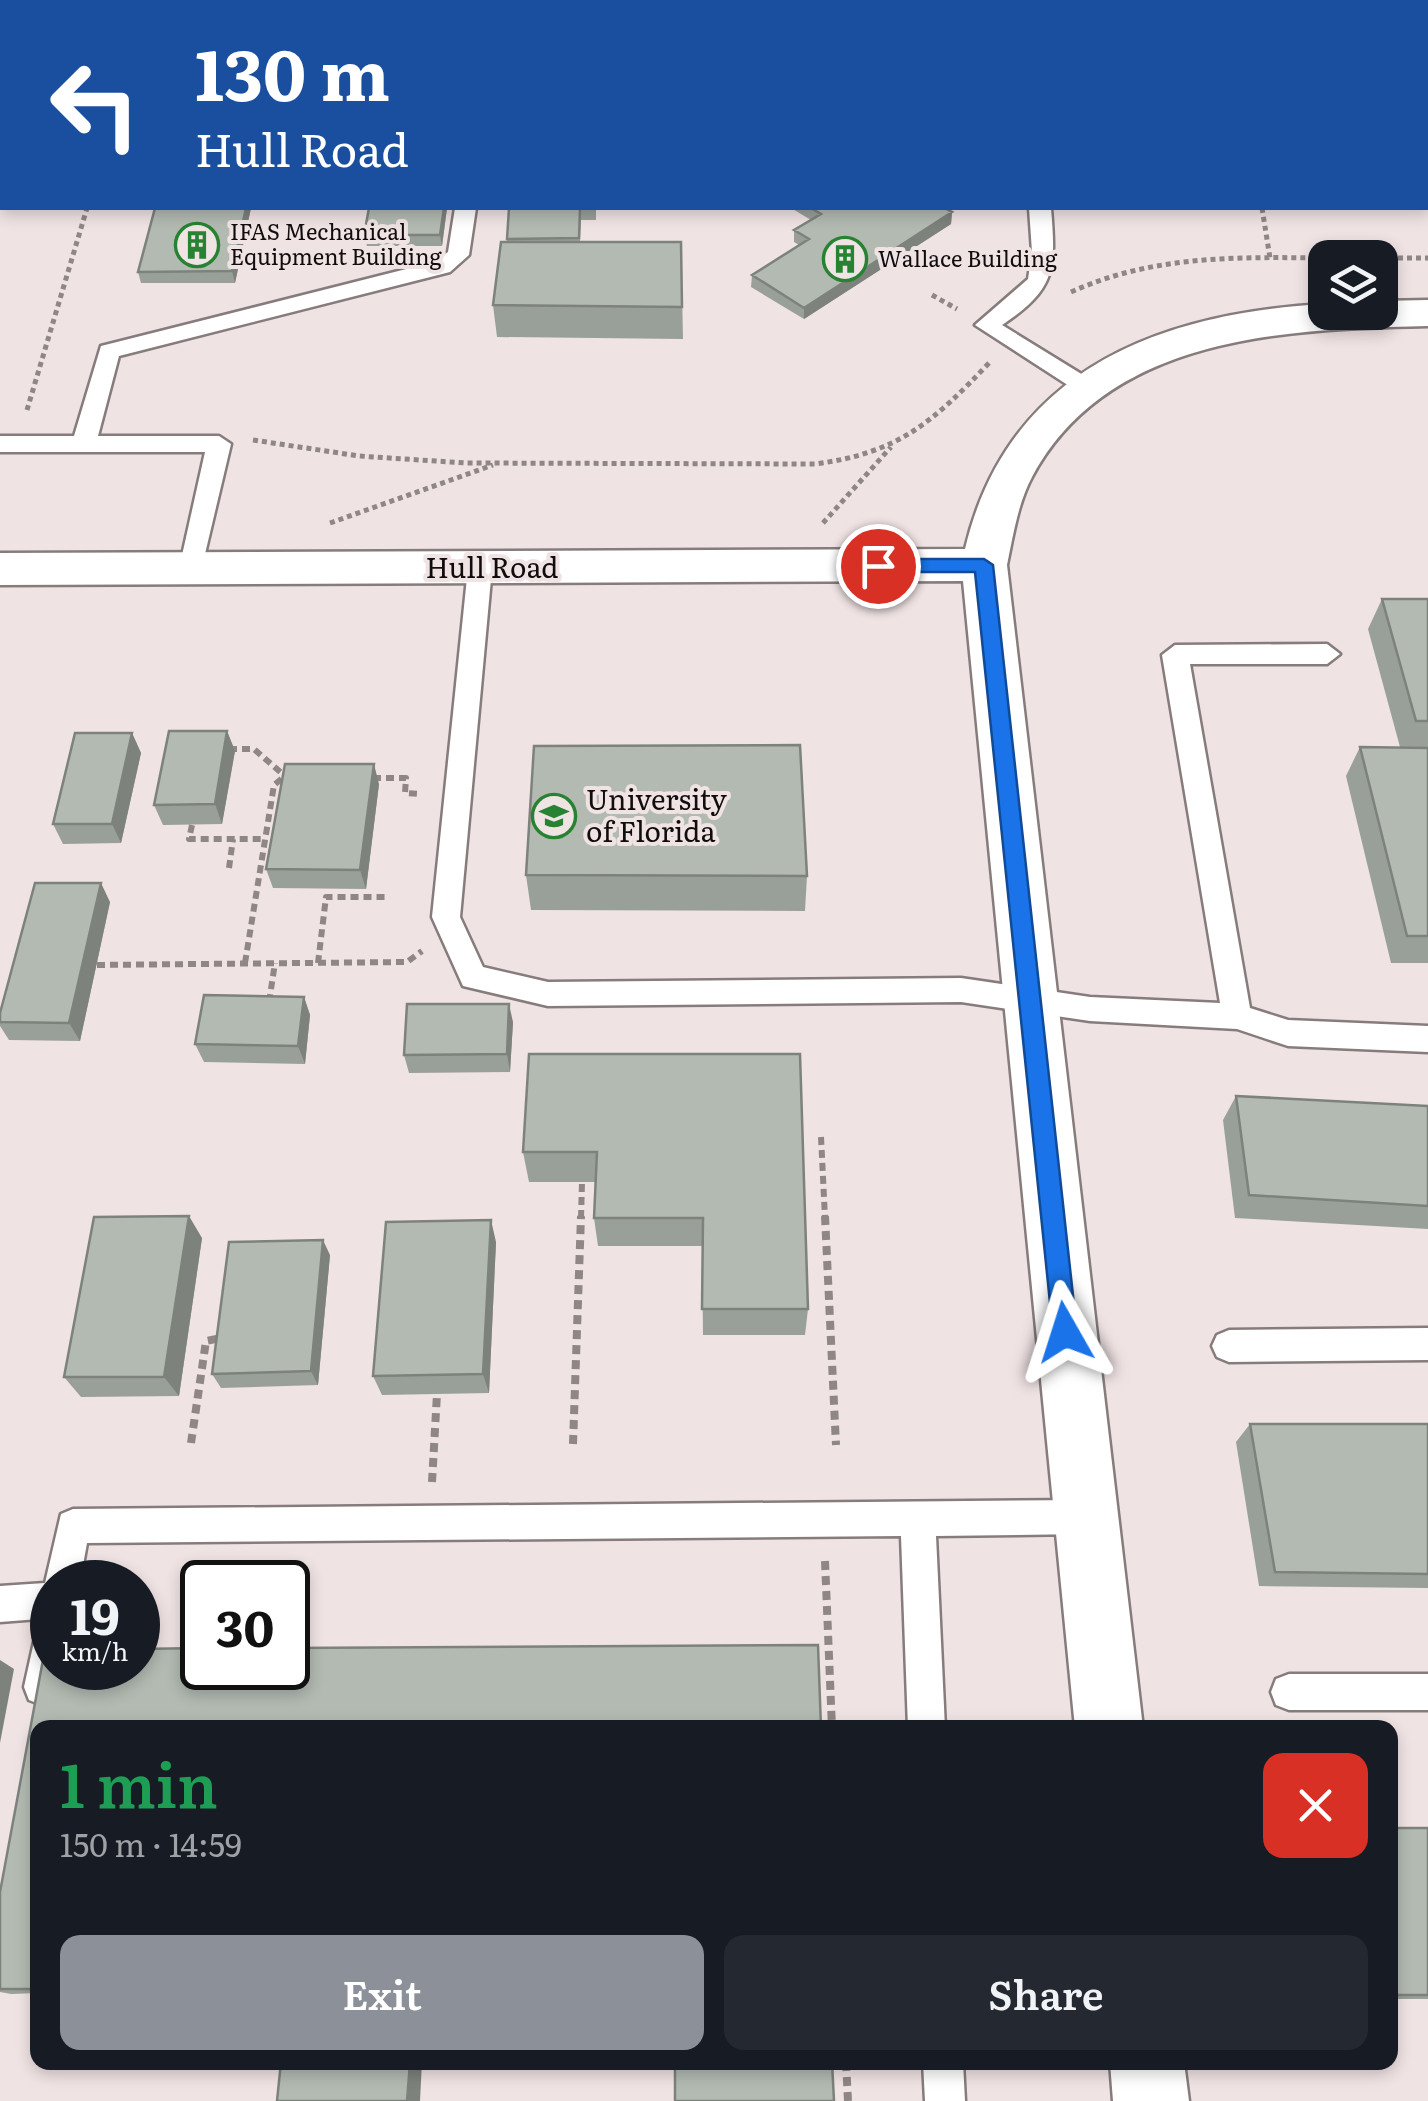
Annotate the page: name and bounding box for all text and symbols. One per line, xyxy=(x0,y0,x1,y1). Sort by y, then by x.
text: 130 m xyxy=(195,19,390,123)
icon: left xyxy=(30,40,160,170)
text: Hull Road xyxy=(195,114,409,181)
place label: IFAS Mechanical Equipment Building xyxy=(230,214,443,272)
building icon: IFAS Mechanical Equipment Building xyxy=(174,222,220,268)
building icon: Wallace Building xyxy=(822,236,868,282)
map controls xyxy=(1308,240,1398,330)
button: layers xyxy=(1308,240,1398,330)
place label: Wallace Building xyxy=(878,241,1058,274)
pin xyxy=(836,524,921,609)
icon: arrive xyxy=(851,539,906,594)
street label: Hull Road xyxy=(426,545,558,587)
place label: University of Florida xyxy=(586,777,728,851)
school or university icon: University of Florida xyxy=(531,793,577,839)
position arrow xyxy=(1013,1280,1117,1384)
speed limit sign: 30 xyxy=(180,1560,310,1690)
text: 19 xyxy=(70,1576,120,1650)
text: km/h xyxy=(62,1632,128,1669)
text: 1 min xyxy=(60,1737,218,1826)
button: close xyxy=(1263,1753,1368,1858)
text: 150 m · 14:59 xyxy=(60,1819,242,1867)
button: Exit xyxy=(60,1935,704,2050)
button: Share xyxy=(724,1935,1368,2050)

